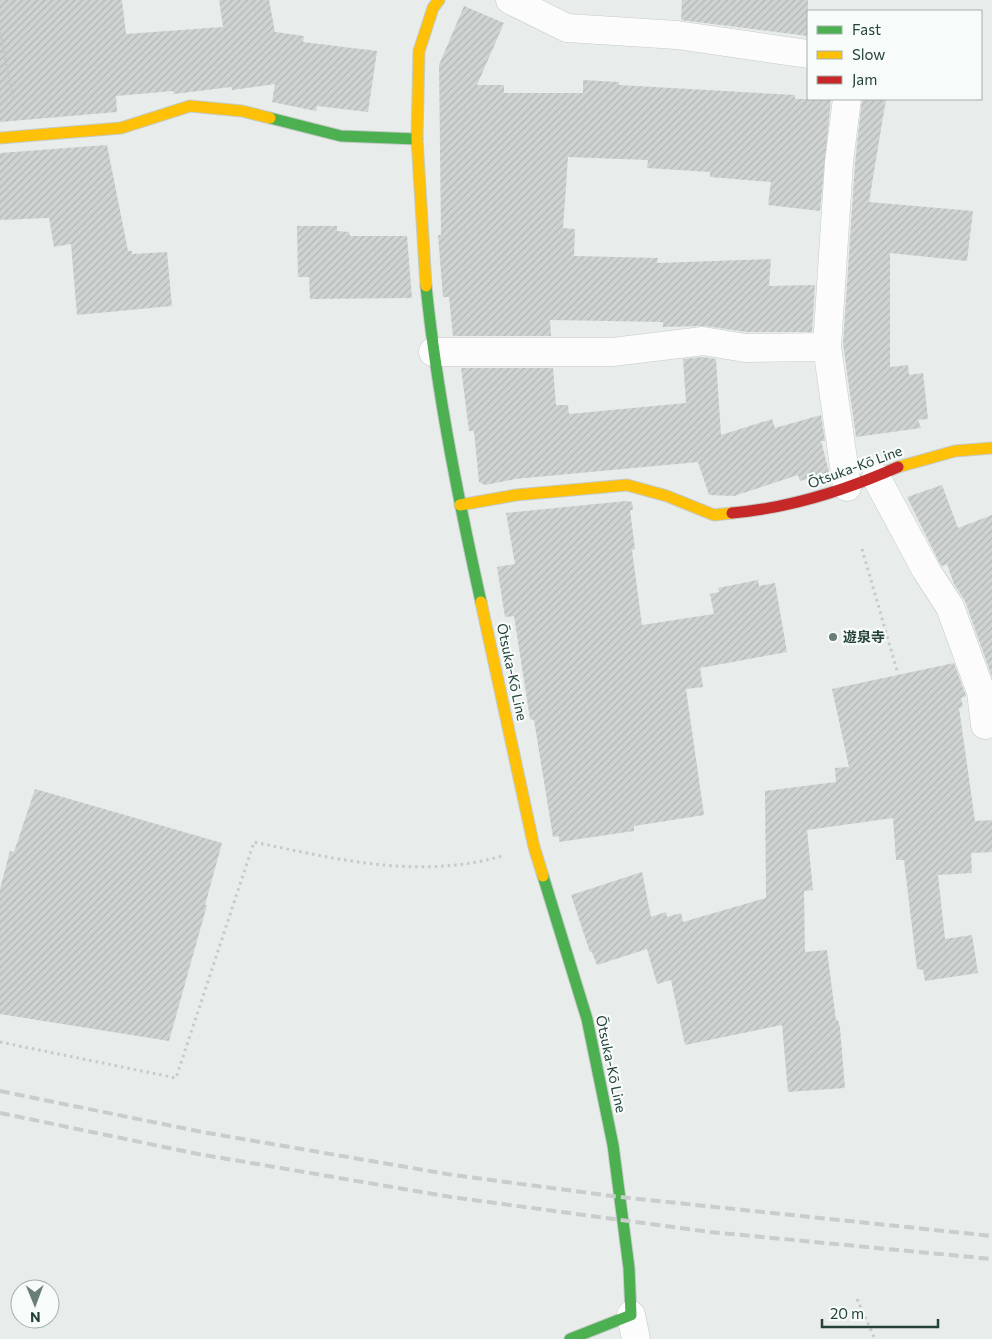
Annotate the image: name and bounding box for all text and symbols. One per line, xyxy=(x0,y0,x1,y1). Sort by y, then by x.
legend xyxy=(807,10,982,100)
text: Fast xyxy=(852,20,881,38)
text: Slow xyxy=(852,45,885,63)
text: Jam xyxy=(852,70,877,88)
street label: Ōtsuka-Kō Line xyxy=(805,442,904,491)
street label: Ōtsuka-Kō Line xyxy=(494,622,531,722)
place label: 遊泉寺 xyxy=(843,628,885,645)
marker: 遊泉寺 xyxy=(827,631,839,643)
street label: Ōtsuka-Kō Line xyxy=(593,1014,630,1114)
north arrow xyxy=(10,1279,60,1329)
scale bar xyxy=(822,1296,938,1328)
text: 20 m xyxy=(830,1304,864,1322)
text: N xyxy=(30,1309,41,1326)

